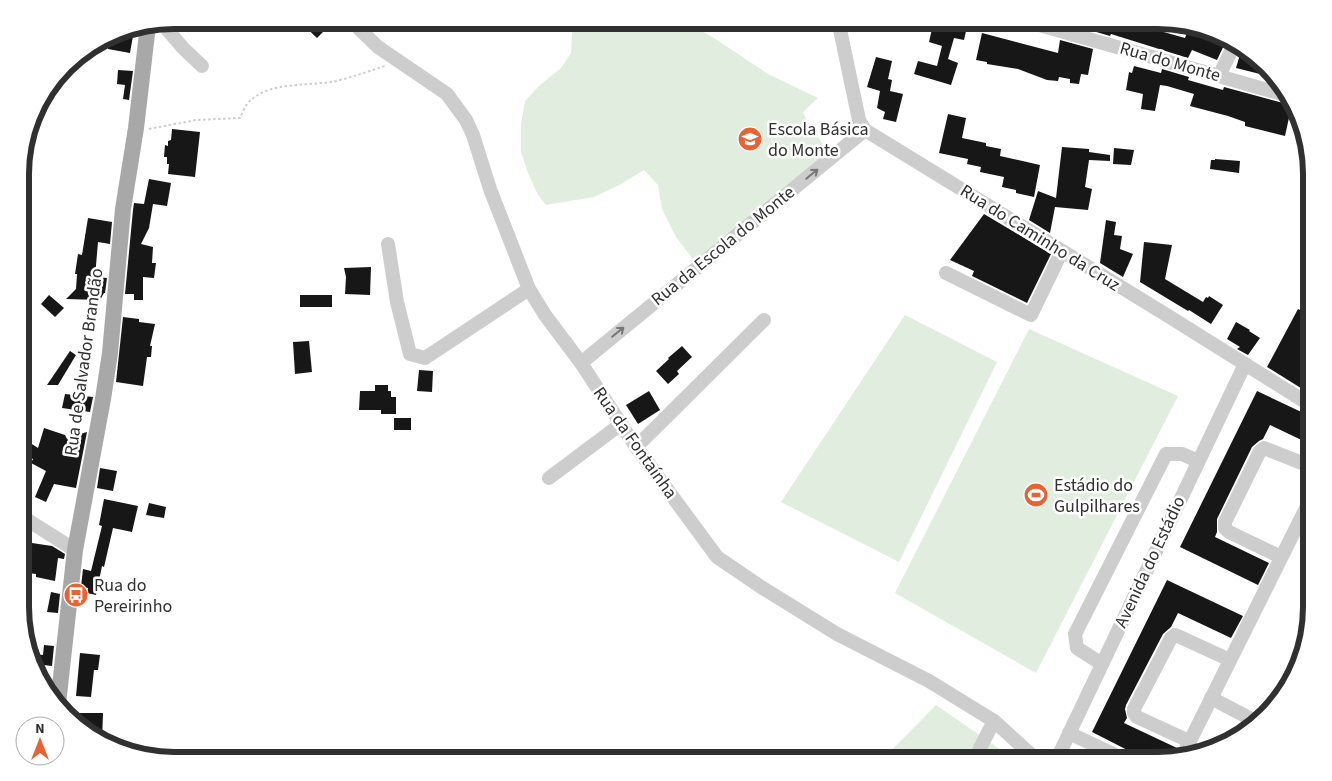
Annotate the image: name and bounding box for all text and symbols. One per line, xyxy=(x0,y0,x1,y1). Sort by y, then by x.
street label: Rua do Monte xyxy=(1117,36,1223,88)
place label: Escola Básica do Monte xyxy=(768,117,869,163)
school or university icon: Escola Básica do Monte xyxy=(737,126,763,152)
one-way arrow xyxy=(805,168,818,179)
street label: Rua do Caminho da Cruz xyxy=(955,179,1125,298)
street label: Rua da Escola do Monte xyxy=(646,180,800,312)
street label: Rua de Salvador Brandão xyxy=(58,267,110,457)
one-way arrow xyxy=(612,326,625,337)
street label: Rua da Fontaínha xyxy=(587,382,683,504)
place label: Estádio do Gulpilhares xyxy=(1054,473,1140,519)
sports icon: Estádio do Gulpilhares xyxy=(1023,482,1049,508)
street label: Avenida do Estádio xyxy=(1108,492,1192,632)
place label: Rua do Pereirinho xyxy=(94,573,172,619)
bus stop icon: Rua do Pereirinho xyxy=(63,582,89,608)
north arrow xyxy=(15,716,65,766)
text: N xyxy=(35,719,45,739)

